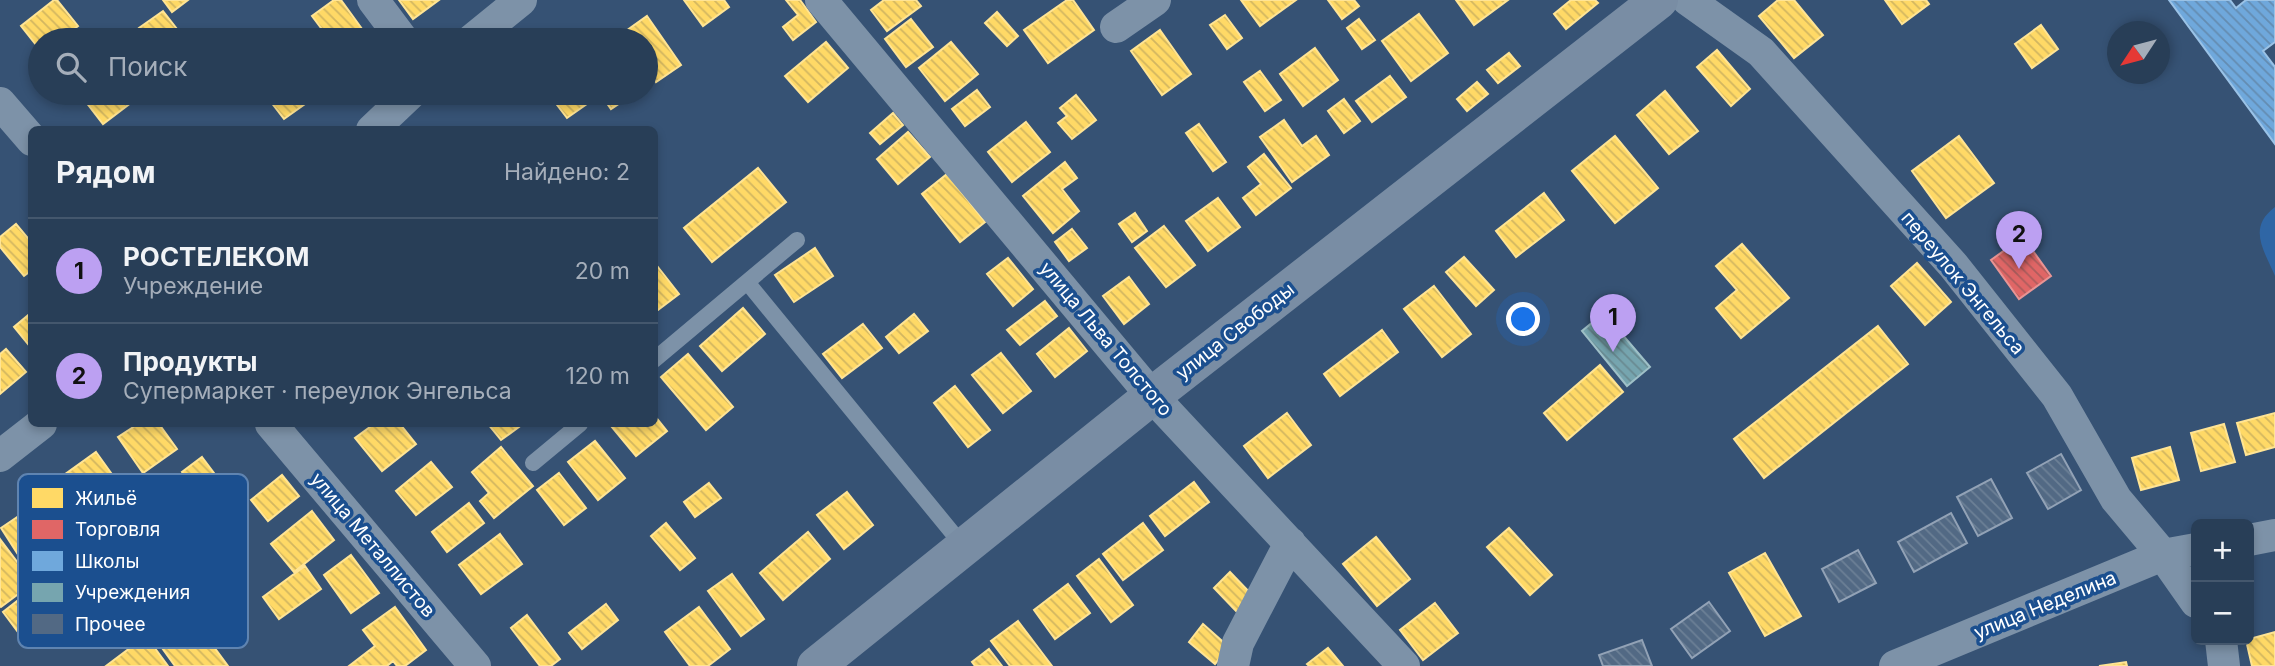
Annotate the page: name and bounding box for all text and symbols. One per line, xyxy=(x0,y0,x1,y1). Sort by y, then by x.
north arrow xyxy=(2107,21,2170,84)
search box xyxy=(28,28,658,105)
icon: search xyxy=(52,48,90,86)
text: Поиск xyxy=(108,51,187,82)
text: Рядом xyxy=(56,154,156,190)
text: Найдено: 2 xyxy=(504,158,630,186)
street label: переулок Энгельса xyxy=(1896,207,2030,359)
pin: 2 xyxy=(1996,211,2042,269)
text: РОСТЕЛЕКОМ xyxy=(123,241,309,272)
text: 1 xyxy=(74,257,84,285)
text: 20 m xyxy=(575,257,630,285)
street label: улица Льва Толстого xyxy=(1035,257,1177,421)
text: Учреждение xyxy=(123,272,263,300)
street label: улица Свободы xyxy=(1171,278,1299,384)
pin: 1 xyxy=(1590,294,1636,352)
your location xyxy=(1506,302,1540,336)
text: Продукты xyxy=(123,346,257,377)
text: 2 xyxy=(72,362,86,390)
text: 120 m xyxy=(565,362,630,390)
text: Супермаркет · переулок Энгельса xyxy=(123,377,512,405)
street label: улица Металлистов xyxy=(306,468,440,622)
legend xyxy=(18,474,248,648)
text: Жильё xyxy=(75,487,137,510)
text: Торговля xyxy=(75,518,160,541)
map controls xyxy=(2191,519,2254,645)
button: + xyxy=(2191,519,2254,582)
text: Школы xyxy=(75,550,139,573)
street label: улица Неделина xyxy=(1970,566,2120,644)
text: Учреждения xyxy=(75,581,190,604)
button: − xyxy=(2191,582,2254,645)
text: Прочее xyxy=(75,613,145,636)

